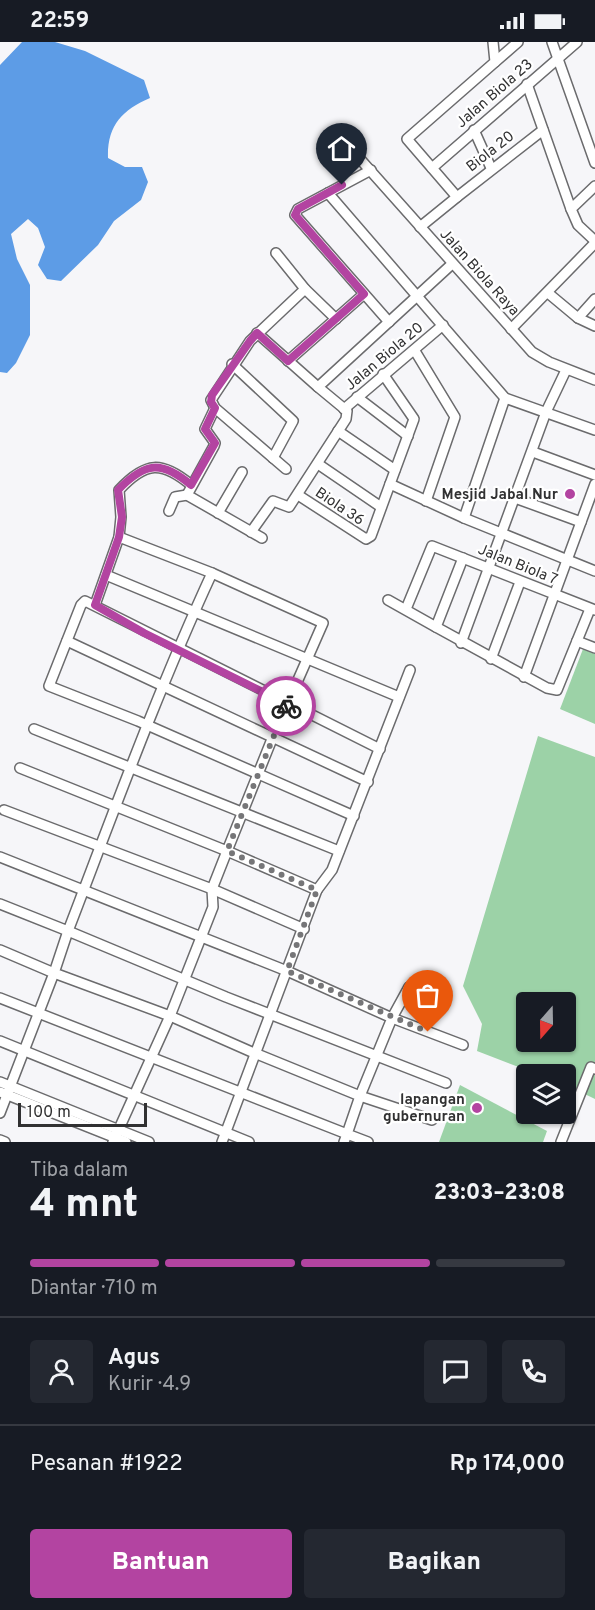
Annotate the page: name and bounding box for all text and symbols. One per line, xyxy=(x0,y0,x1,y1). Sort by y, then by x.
text: 22:59 xyxy=(30,8,89,35)
street label: Jalan Biola 23 xyxy=(453,56,537,133)
pin xyxy=(316,123,367,185)
street label: Biola 20 xyxy=(463,127,519,177)
icon: home xyxy=(325,132,358,165)
street label: Jalan Biola Raya xyxy=(435,226,523,320)
street label: Jalan Biola 20 xyxy=(342,319,428,395)
street label: Biola 36 xyxy=(311,484,367,531)
place label: Mesjid Jabal Nur xyxy=(442,486,559,505)
marker: Mesjid Jabal Nur xyxy=(563,487,577,501)
street label: Jalan Biola 7 xyxy=(475,541,560,590)
courier xyxy=(256,676,316,736)
icon: bike xyxy=(270,690,303,723)
pin xyxy=(402,970,453,1032)
icon: bag xyxy=(411,979,444,1012)
north arrow xyxy=(516,992,576,1052)
map controls xyxy=(516,992,576,1124)
button: layers xyxy=(516,1064,576,1124)
place label: lapangan gubernuran xyxy=(383,1091,465,1127)
scale bar xyxy=(18,1100,147,1128)
marker: lapangan gubernuran xyxy=(470,1101,484,1115)
text: 100 m xyxy=(27,1103,71,1123)
text: Tiba dalam xyxy=(30,1158,128,1184)
text: 23:03–23:08 xyxy=(434,1180,565,1207)
text: 4 mnt xyxy=(30,1182,138,1231)
text: Diantar · 710 m xyxy=(30,1276,158,1302)
button: person xyxy=(30,1340,93,1403)
button: chat xyxy=(424,1340,487,1403)
button: phone xyxy=(502,1340,565,1403)
text: Agus xyxy=(108,1345,160,1372)
text: Kurir · 4.9 xyxy=(108,1372,191,1398)
text: Pesanan #1922 xyxy=(30,1451,183,1478)
text: Rp 174,000 xyxy=(450,1451,565,1478)
button: Bantuan xyxy=(30,1529,292,1598)
button: Bagikan xyxy=(304,1529,565,1598)

